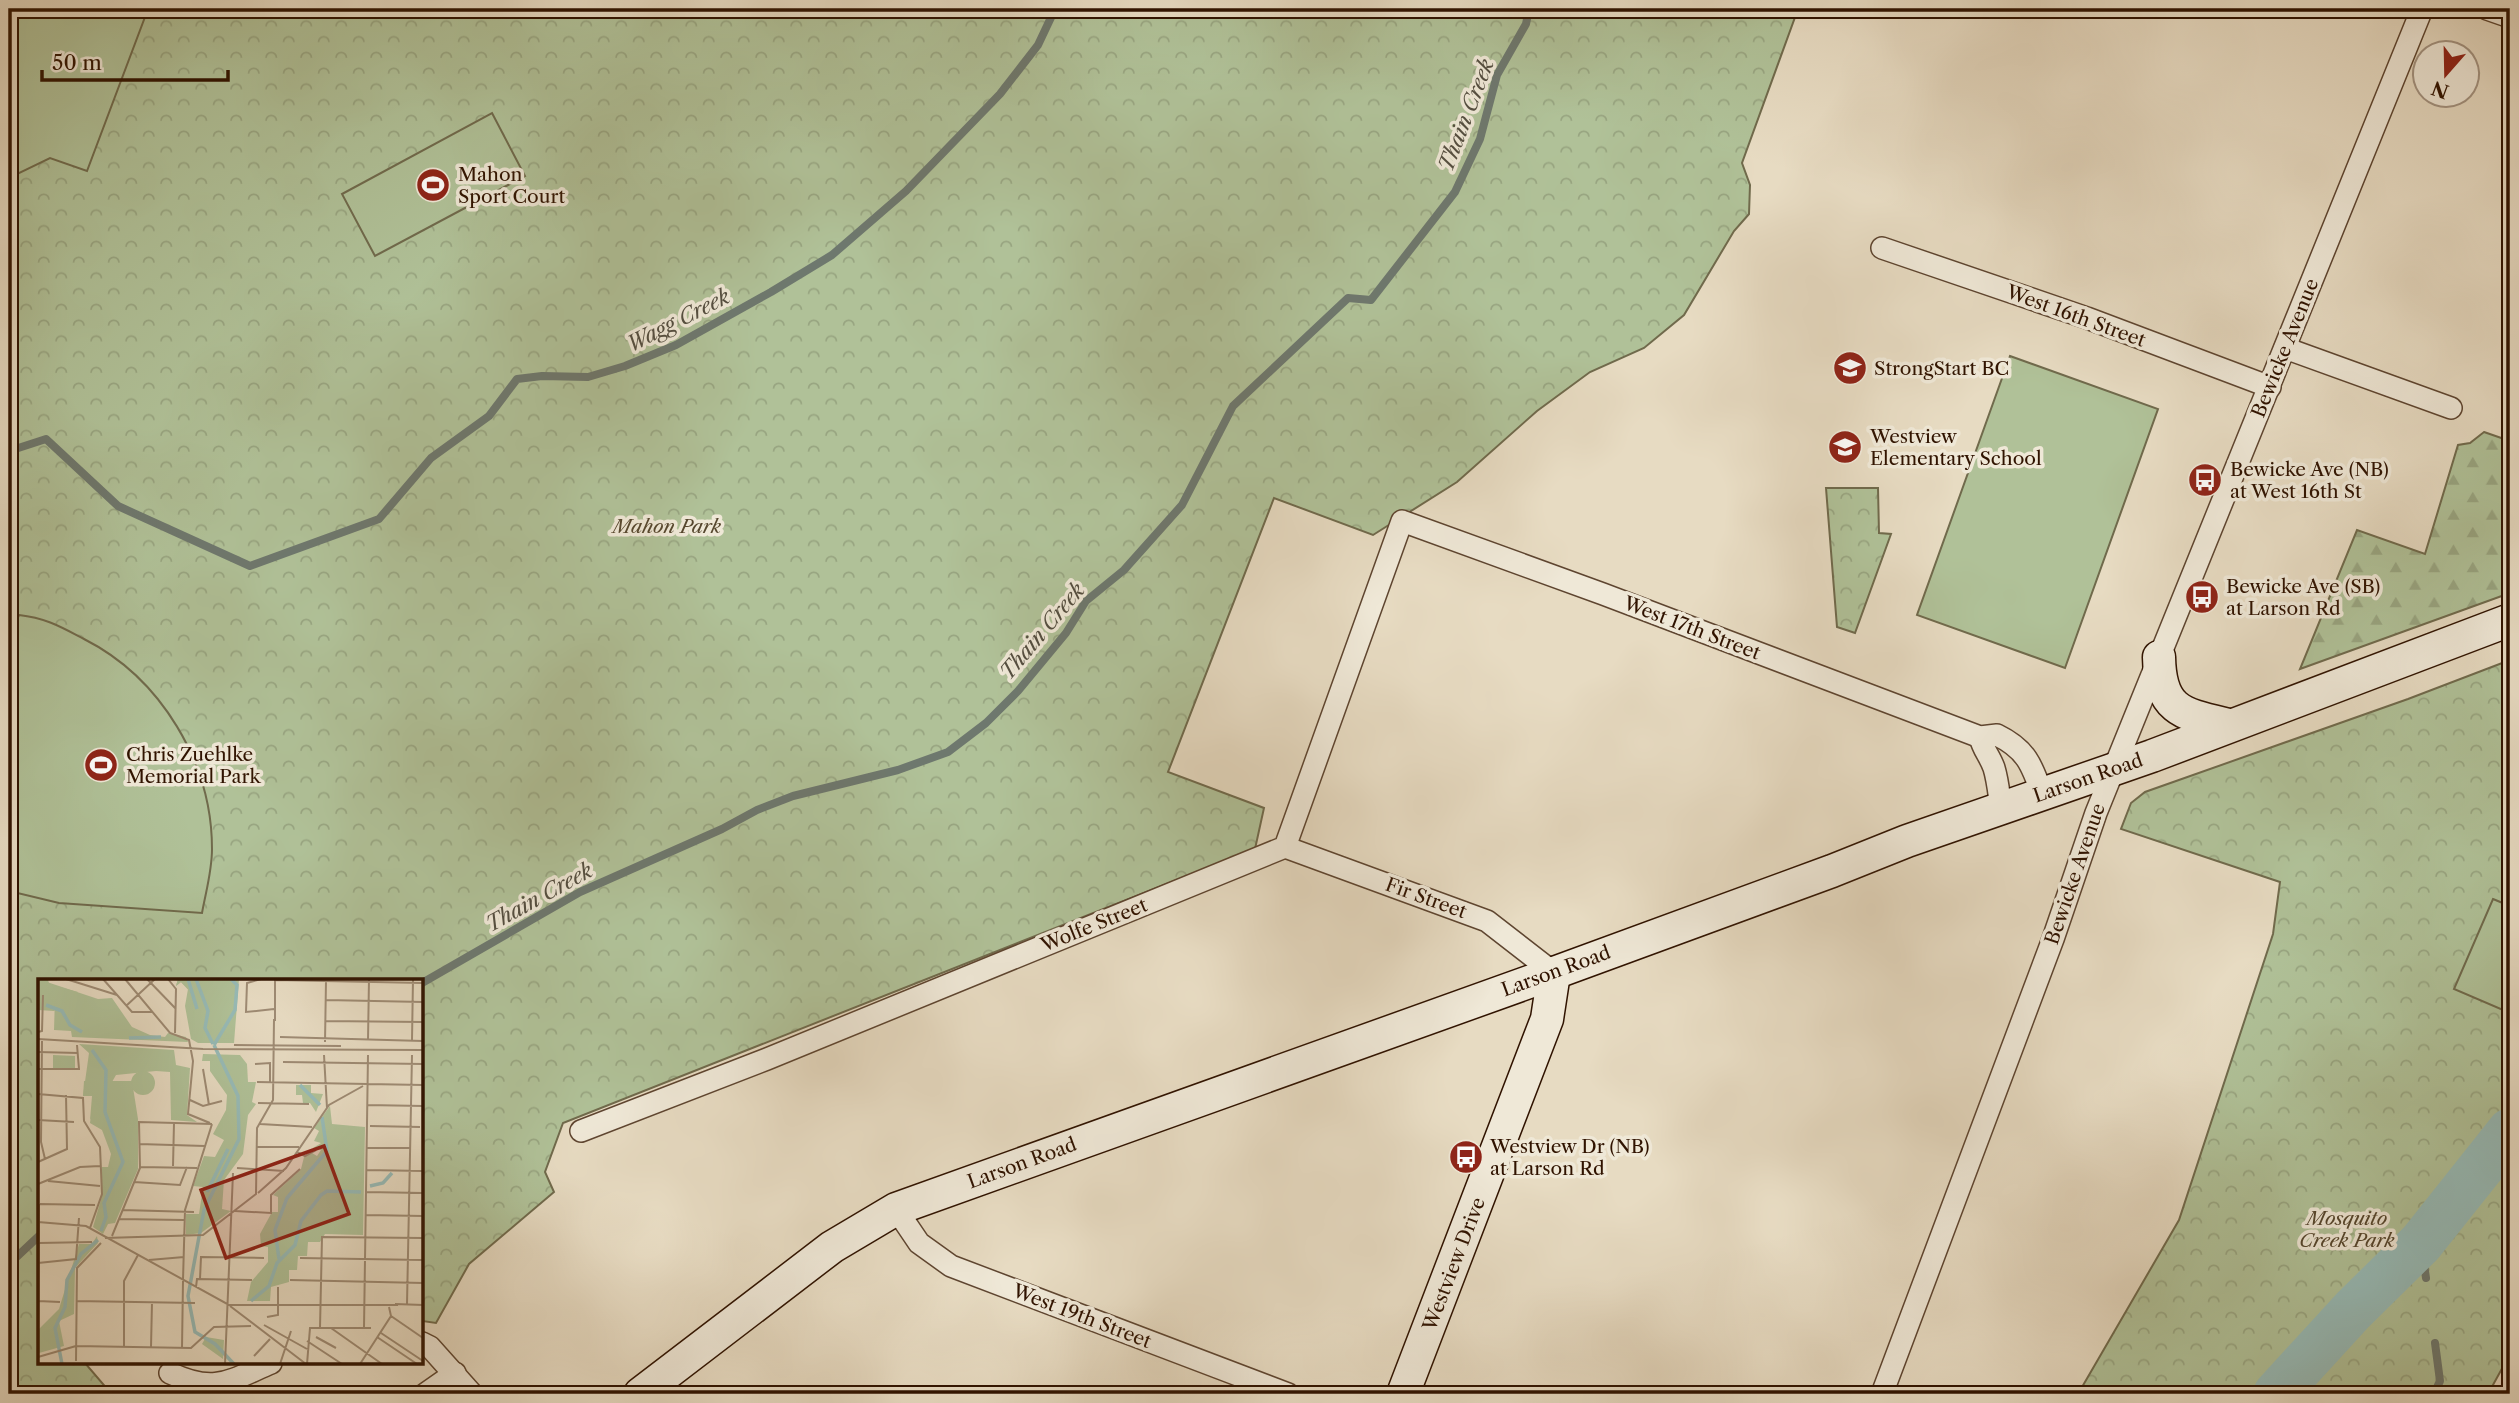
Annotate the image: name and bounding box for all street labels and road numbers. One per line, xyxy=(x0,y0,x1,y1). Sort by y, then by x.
street label: Bewicke Avenue xyxy=(2247,275,2323,421)
street label: West 16th Street xyxy=(2002,280,2149,352)
street label: West 17th Street xyxy=(1619,591,1764,665)
street label: Larson Road xyxy=(2030,748,2146,807)
street label: Bewicke Avenue xyxy=(2040,800,2110,948)
street label: Fir Street xyxy=(1382,873,1470,923)
street label: Wolfe Street xyxy=(1037,893,1151,957)
street label: Larson Road xyxy=(1498,940,1614,1001)
street label: Larson Road xyxy=(964,1132,1080,1193)
street label: Westview Drive xyxy=(1418,1194,1490,1335)
street label: West 19th Street xyxy=(1009,1279,1155,1353)

